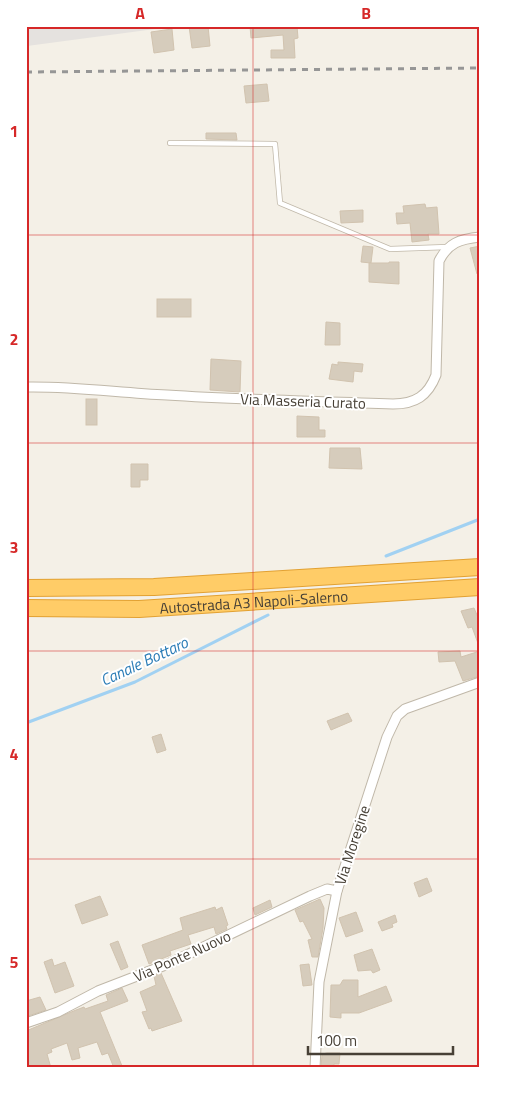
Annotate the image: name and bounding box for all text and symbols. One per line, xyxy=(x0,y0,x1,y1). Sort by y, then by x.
text: A xyxy=(135,1,145,25)
text: B xyxy=(361,1,371,25)
text: 1 xyxy=(10,119,18,143)
text: 2 xyxy=(10,327,18,351)
street label: Via Masseria Curato xyxy=(240,387,366,415)
text: 3 xyxy=(10,535,18,559)
street label: Autostrada A3 Napoli-Salerno xyxy=(159,584,349,619)
water label: Canale Bottaro xyxy=(96,630,193,692)
text: 4 xyxy=(10,742,19,766)
street label: Via Moregine xyxy=(328,802,376,888)
street label: Via Ponte Nuovo xyxy=(130,924,235,988)
text: 5 xyxy=(10,950,19,974)
scale bar xyxy=(308,1024,454,1056)
text: 100 m xyxy=(316,1029,357,1052)

